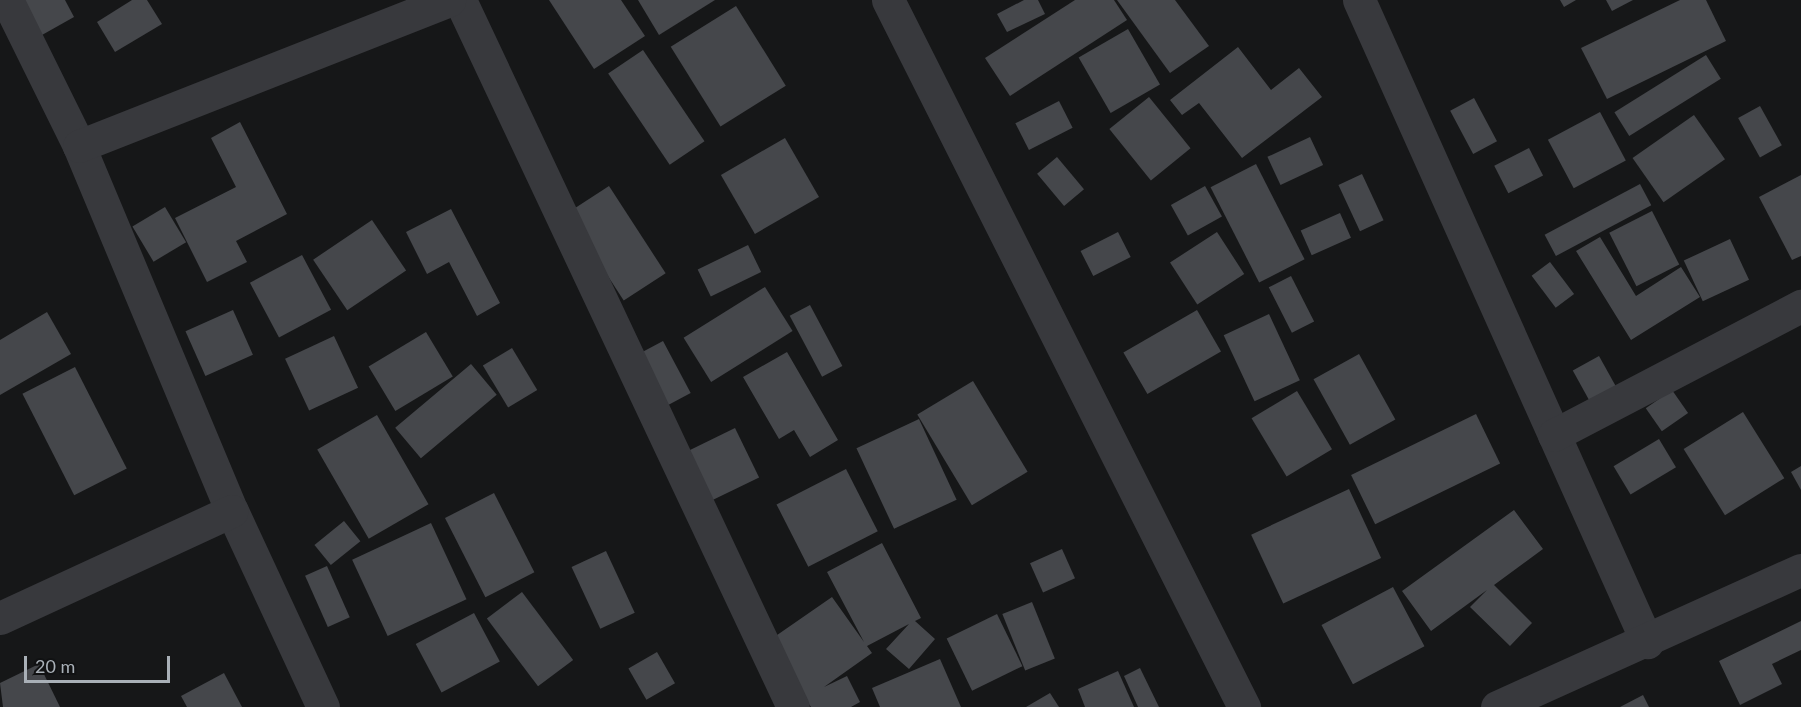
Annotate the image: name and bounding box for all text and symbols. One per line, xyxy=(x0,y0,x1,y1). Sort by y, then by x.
scale bar xyxy=(27,644,172,682)
text: 20 m xyxy=(35,655,75,677)

